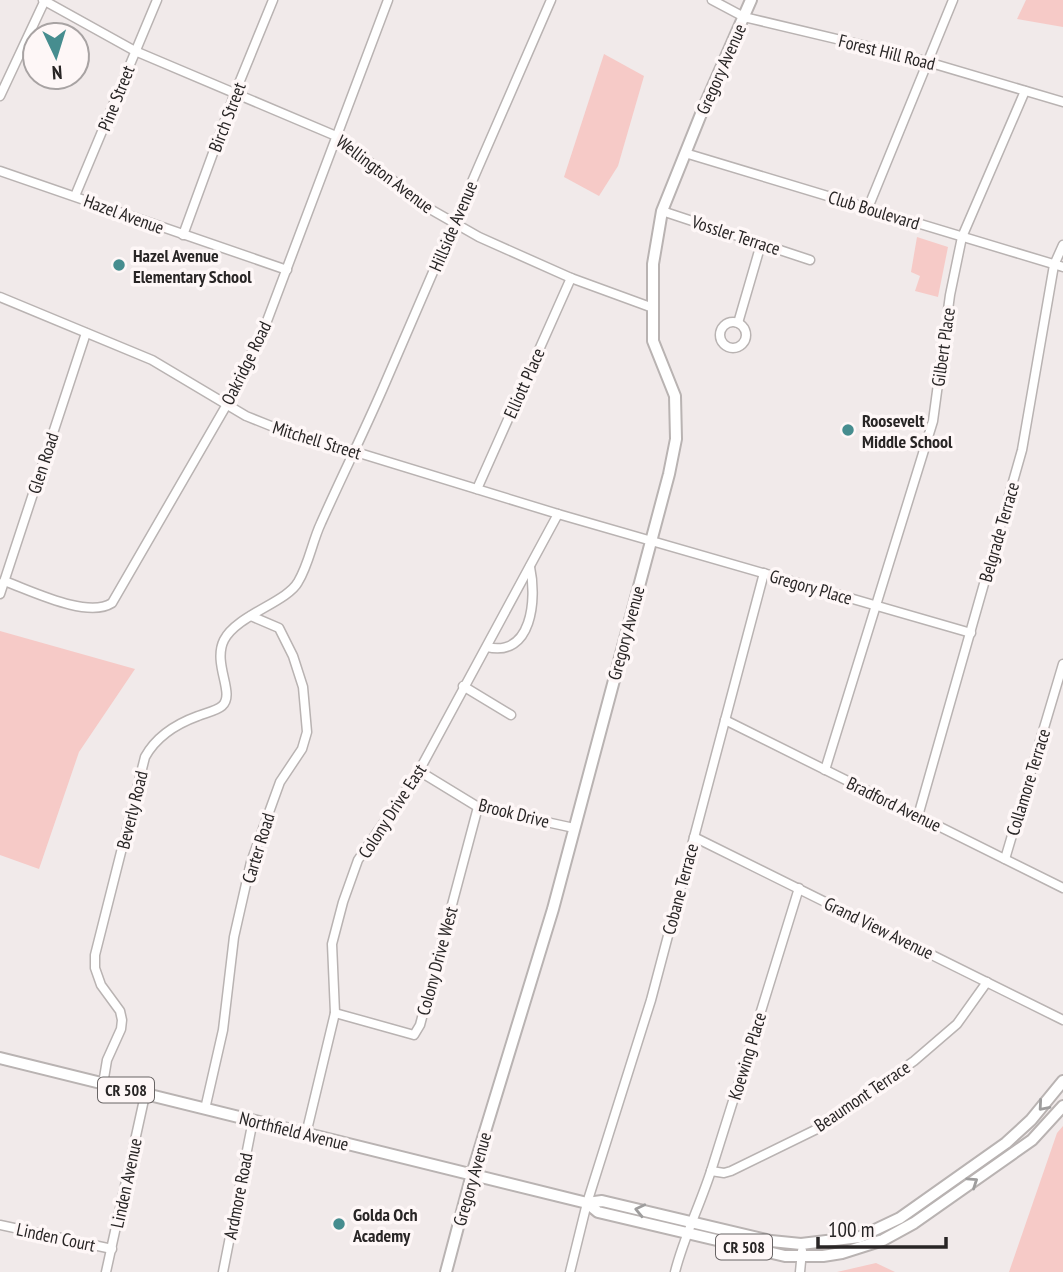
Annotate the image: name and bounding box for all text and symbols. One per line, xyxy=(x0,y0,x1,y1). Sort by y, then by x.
street label: Gregory Avenue xyxy=(691,20,751,118)
north arrow xyxy=(21,21,91,91)
street label: Forest Hill Road xyxy=(836,29,938,75)
text: N xyxy=(51,61,63,85)
street label: Pine Street xyxy=(93,62,139,134)
street label: Birch Street xyxy=(203,79,251,155)
street label: Wellington Avenue xyxy=(332,130,438,218)
street label: Hillside Avenue xyxy=(424,177,482,275)
street label: Club Boulevard xyxy=(826,185,922,235)
street label: Hazel Avenue xyxy=(81,189,167,239)
street label: Vossler Terrace xyxy=(688,210,783,260)
place label: Hazel Avenue Elementary School xyxy=(133,244,252,288)
marker: Hazel Avenue Elementary School xyxy=(111,257,127,273)
street label: Gilbert Place xyxy=(926,306,960,388)
street label: Oakridge Road xyxy=(216,317,276,409)
street label: Elliott Place xyxy=(498,344,550,422)
place label: Roosevelt Middle School xyxy=(862,409,953,453)
street label: Mitchell Street xyxy=(270,416,364,464)
marker: Roosevelt Middle School xyxy=(840,422,856,438)
street label: Glen Road xyxy=(22,430,64,496)
street label: Belgrade Terrace xyxy=(974,479,1024,585)
street label: Gregory Place xyxy=(767,564,855,610)
street label: Gregory Avenue xyxy=(602,583,650,683)
street label: Collamore Terrace xyxy=(1001,726,1055,838)
street label: Colony Drive East xyxy=(353,759,431,863)
street label: Beverly Road xyxy=(111,768,153,852)
street label: Bradford Avenue xyxy=(843,771,945,837)
street label: Brook Drive xyxy=(476,793,552,833)
street label: Carter Road xyxy=(236,810,280,886)
street label: Cobane Terrace xyxy=(657,841,703,937)
street label: Grand View Avenue xyxy=(821,892,937,964)
street label: Colony Drive West xyxy=(411,904,463,1018)
street label: Koewing Place xyxy=(723,1009,771,1103)
street label: Beaumont Terrace xyxy=(810,1055,914,1137)
road number: CR 508 xyxy=(98,1078,154,1102)
one-way arrow xyxy=(1039,1097,1051,1110)
street label: Northfield Avenue xyxy=(237,1106,351,1156)
street label: Gregory Avenue xyxy=(448,1129,496,1229)
street label: Linden Avenue xyxy=(105,1136,147,1230)
street label: Ardmore Road xyxy=(218,1151,258,1241)
one-way arrow xyxy=(965,1178,978,1191)
place label: Golda Och Academy xyxy=(352,1203,418,1247)
one-way arrow xyxy=(634,1204,646,1218)
scale bar xyxy=(818,1206,946,1250)
marker: Golda Och Academy xyxy=(331,1216,347,1232)
text: 100 m xyxy=(828,1216,874,1243)
street label: Linden Court xyxy=(15,1217,97,1257)
road number: CR 508 xyxy=(716,1234,772,1260)

